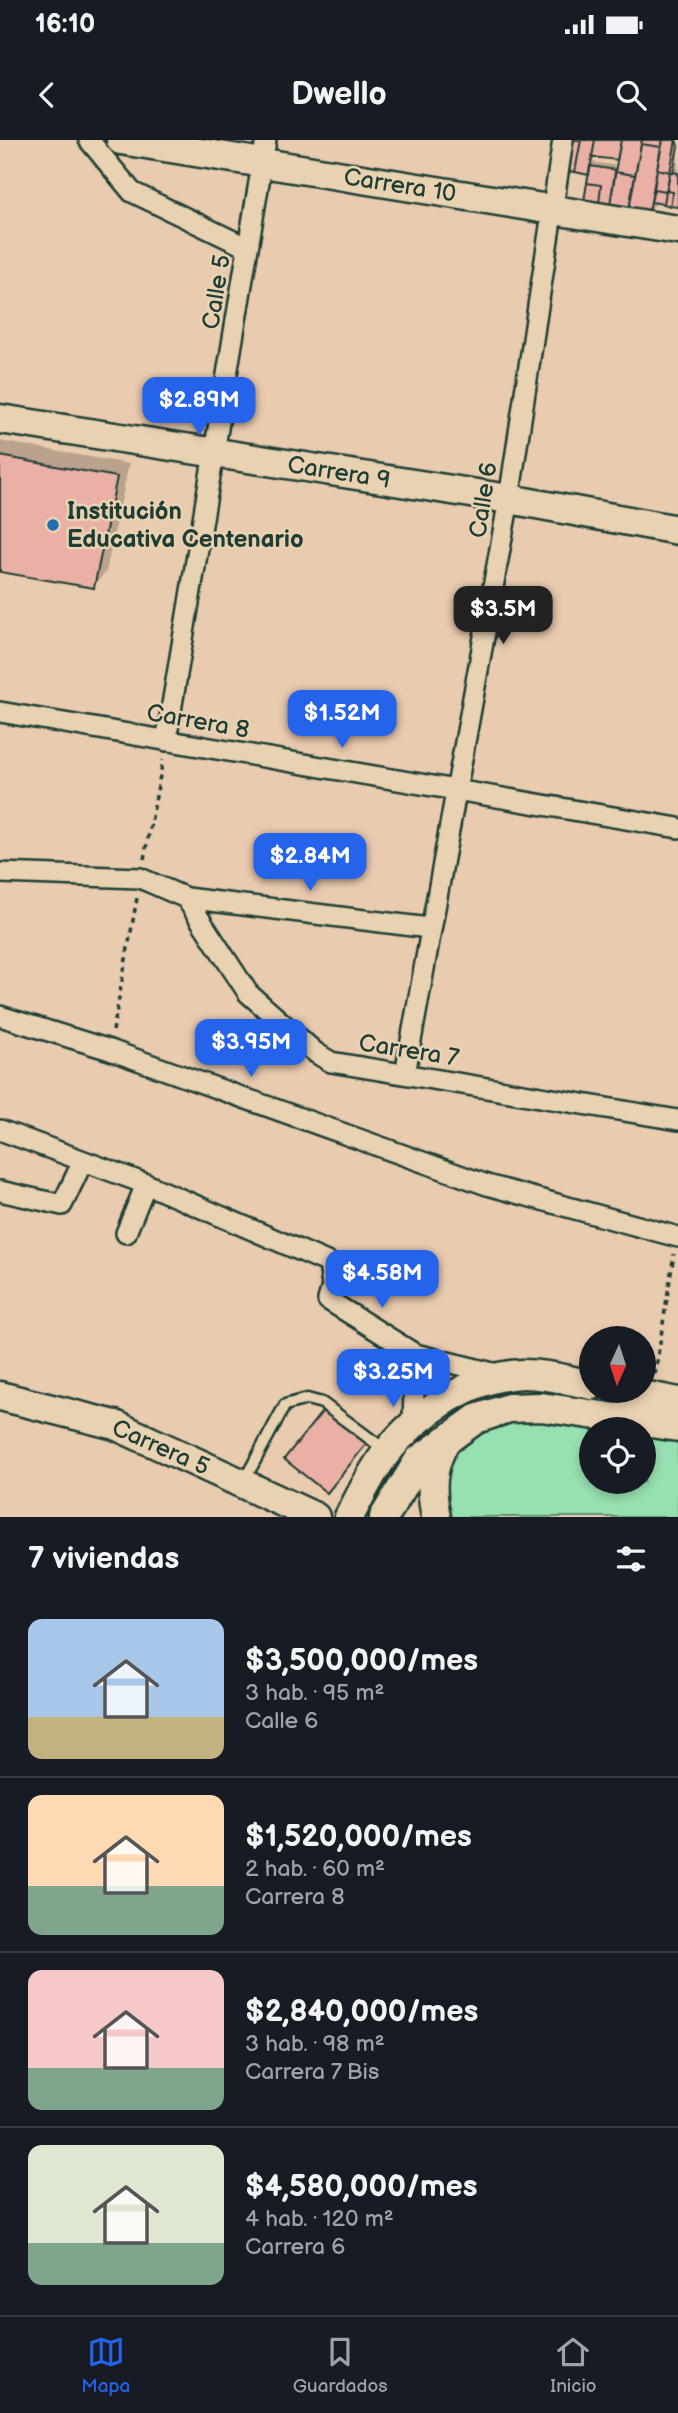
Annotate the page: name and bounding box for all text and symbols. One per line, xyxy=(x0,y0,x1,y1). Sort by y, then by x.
text: 16:10 xyxy=(35,9,95,40)
text: Dwello xyxy=(291,75,387,114)
icon: back xyxy=(28,76,66,114)
icon: search xyxy=(612,76,650,114)
street label: Carrera 10 xyxy=(342,162,458,209)
street label: Calle 5 xyxy=(196,252,237,332)
pin: $2.89M xyxy=(142,378,256,437)
text: $2.89M xyxy=(158,386,240,414)
street label: Carrera 9 xyxy=(285,450,392,495)
street label: Calle 6 xyxy=(463,460,504,540)
place label: Institución Educativa Centenario xyxy=(67,497,304,554)
marker: Institución Educativa Centenario xyxy=(45,517,61,533)
pin: $3.5M xyxy=(454,587,552,646)
text: $3.5M xyxy=(470,595,536,623)
pin: $1.52M xyxy=(285,690,399,750)
street label: Carrera 8 xyxy=(144,698,252,745)
text: $1.52M xyxy=(304,699,380,727)
pin: $2.84M xyxy=(253,834,367,893)
text: $2.84M xyxy=(269,842,351,870)
pin: $3.95M xyxy=(194,1020,308,1079)
text: $3.95M xyxy=(211,1028,291,1056)
street label: Carrera 7 xyxy=(357,1028,461,1073)
pin: $4.58M xyxy=(325,1250,439,1310)
text: $4.58M xyxy=(342,1259,422,1287)
north arrow xyxy=(579,1326,656,1404)
map controls xyxy=(579,1326,656,1494)
pin: $3.25M xyxy=(336,1350,450,1409)
text: $3.25M xyxy=(353,1358,433,1386)
street label: Carrera 5 xyxy=(108,1413,214,1482)
button: locate xyxy=(579,1417,656,1494)
icon: filters xyxy=(612,1540,650,1578)
text: 7 viviendas xyxy=(28,1541,179,1577)
text: $3,500,000/mes xyxy=(245,1643,478,1679)
icon: home xyxy=(84,1647,168,1731)
text: 3 hab. · 95 m² xyxy=(245,1679,384,1707)
text: Calle 6 xyxy=(245,1707,318,1735)
text: $1,520,000/mes xyxy=(245,1819,472,1855)
icon: home xyxy=(84,1823,168,1907)
text: 2 hab. · 60 m² xyxy=(245,1855,385,1883)
text: Carrera 8 xyxy=(245,1883,345,1911)
text: $2,840,000/mes xyxy=(245,1994,478,2030)
icon: home xyxy=(84,1998,168,2082)
text: 3 hab. · 98 m² xyxy=(245,2030,385,2058)
text: Carrera 7 Bis xyxy=(245,2058,379,2086)
text: $4,580,000/mes xyxy=(245,2169,478,2205)
icon: home xyxy=(84,2173,168,2257)
text: 4 hab. · 120 m² xyxy=(245,2205,394,2233)
text: Carrera 6 xyxy=(245,2233,345,2261)
tab: Mapa xyxy=(81,2333,130,2398)
tab: Guardados xyxy=(293,2333,388,2398)
tab: Inicio xyxy=(550,2333,597,2398)

